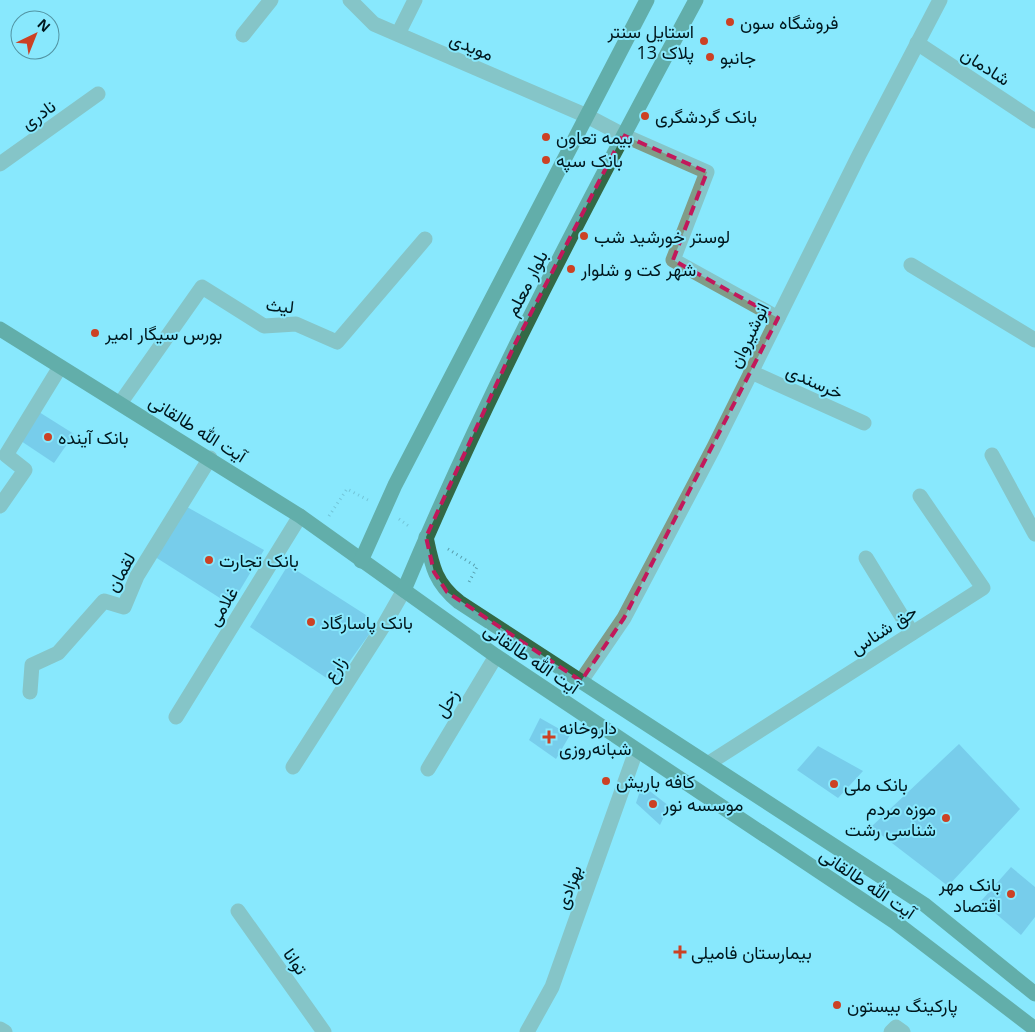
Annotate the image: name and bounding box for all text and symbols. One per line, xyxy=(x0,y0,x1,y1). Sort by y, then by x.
north arrow xyxy=(10,10,60,60)
place label: فروشگاه سون xyxy=(740,10,838,34)
text: N xyxy=(34,14,55,36)
marker: فروشگاه سون xyxy=(724,16,736,28)
place label: استایل سنتر پلاک 13 xyxy=(606,19,694,65)
street label: مویدی xyxy=(446,26,498,66)
marker: استایل سنتر پلاک 13 xyxy=(698,35,710,47)
street label: شادمان xyxy=(957,41,1015,91)
place label: جانبو xyxy=(720,45,756,69)
marker: جانبو xyxy=(704,51,716,63)
street label: نادری xyxy=(16,93,60,135)
place label: بانک گردشگری xyxy=(655,104,757,128)
marker: بانک گردشگری xyxy=(639,110,651,122)
place label: بیمه تعاون xyxy=(556,125,633,149)
marker: بیمه تعاون xyxy=(540,131,552,143)
place label: بانک سپه xyxy=(556,148,623,173)
marker: بانک سپه xyxy=(540,154,552,166)
place label: لوستر خورشید شب xyxy=(594,224,730,248)
marker: لوستر خورشید شب xyxy=(578,230,590,242)
street label: بلوار معلم xyxy=(499,246,554,321)
place label: شهر کت و شلوار xyxy=(580,257,696,281)
marker: شهر کت و شلوار xyxy=(565,263,577,275)
street label: لیث xyxy=(265,292,295,318)
street label: انوشیروان xyxy=(722,298,774,372)
place label: بورس سیگار امیر xyxy=(104,321,222,345)
marker: بورس سیگار امیر xyxy=(89,327,101,339)
street label: خرسندی xyxy=(783,358,847,404)
street label: آیت الله طالقانی xyxy=(145,389,253,468)
place label: بانک آینده xyxy=(58,425,129,449)
marker: بانک آینده xyxy=(42,431,54,443)
street label: لقمان xyxy=(99,548,141,596)
place label: بانک تجارت xyxy=(219,548,299,572)
marker: بانک تجارت xyxy=(203,554,215,566)
street label: غلامی xyxy=(201,582,243,630)
street label: حق شناس xyxy=(845,598,921,660)
place label: بانک پاسارگاد xyxy=(321,610,413,635)
marker: بانک پاسارگاد xyxy=(305,616,317,628)
street label: آیت الله طالقانی xyxy=(479,617,586,700)
street label: زارع xyxy=(317,651,352,687)
street label: زحل xyxy=(428,684,464,722)
place label: داروخانه شبانه‌روزی xyxy=(559,715,631,760)
marker: داروخانه شبانه‌روزی xyxy=(543,731,555,743)
place label: کافه باریش xyxy=(616,769,695,793)
place label: بانک ملی xyxy=(844,772,908,796)
marker: کافه باریش xyxy=(600,775,612,787)
marker: بانک ملی xyxy=(828,778,840,790)
place label: موسسه نور xyxy=(662,792,743,816)
place label: موزه مردم شناسی رشت xyxy=(845,796,936,841)
marker: موسسه نور xyxy=(647,798,659,810)
marker: موزه مردم شناسی رشت xyxy=(940,812,952,824)
street label: آیت الله طالقانی xyxy=(815,842,922,925)
street label: بهزادی xyxy=(549,862,587,912)
place label: بانک مهر اقتصاد xyxy=(938,872,1001,917)
marker: بانک مهر اقتصاد xyxy=(1005,888,1017,900)
place label: بیمارستان فامیلی xyxy=(691,940,812,964)
street label: توانا xyxy=(278,943,314,979)
marker: بیمارستان فامیلی xyxy=(673,945,687,959)
place label: پارکینگ بیستون xyxy=(847,993,958,1018)
marker: پارکینگ بیستون xyxy=(831,999,843,1011)

